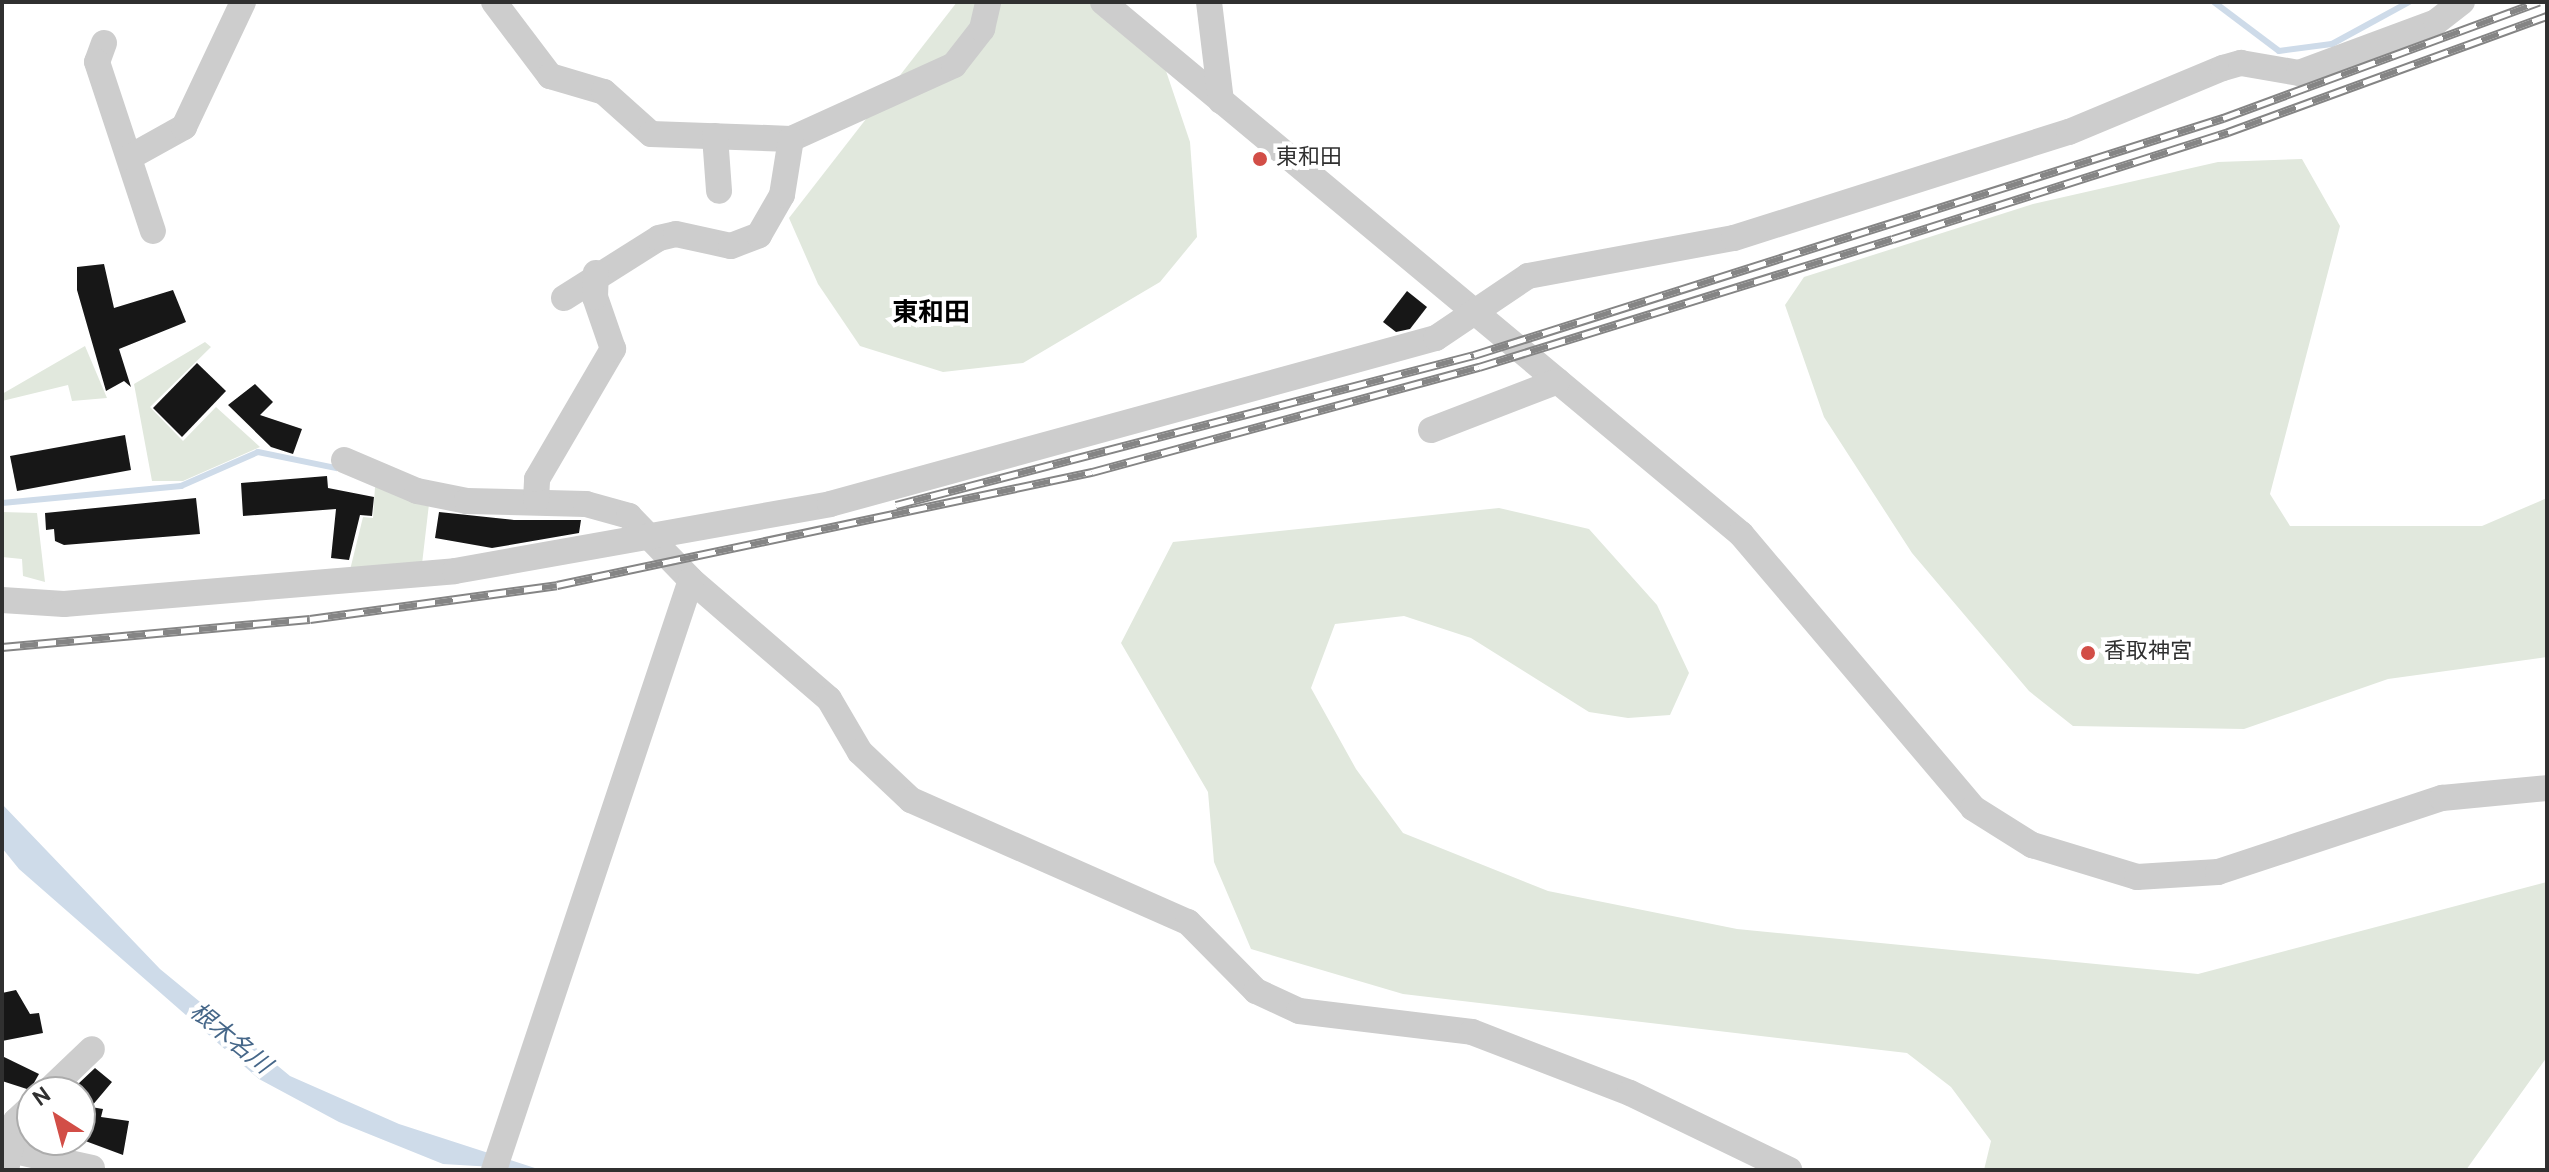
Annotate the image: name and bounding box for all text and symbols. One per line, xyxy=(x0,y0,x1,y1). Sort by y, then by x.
place label: 東和田 xyxy=(1276,146,1342,172)
marker: 東和田 xyxy=(1251,150,1269,168)
district label: 東和田 xyxy=(892,299,970,331)
place label: 香取神宮 xyxy=(2104,640,2192,666)
marker: 香取神宮 xyxy=(2079,644,2097,662)
water label: 根木名川 xyxy=(183,999,275,1081)
north arrow xyxy=(16,1076,96,1156)
text: N xyxy=(28,1082,57,1113)

